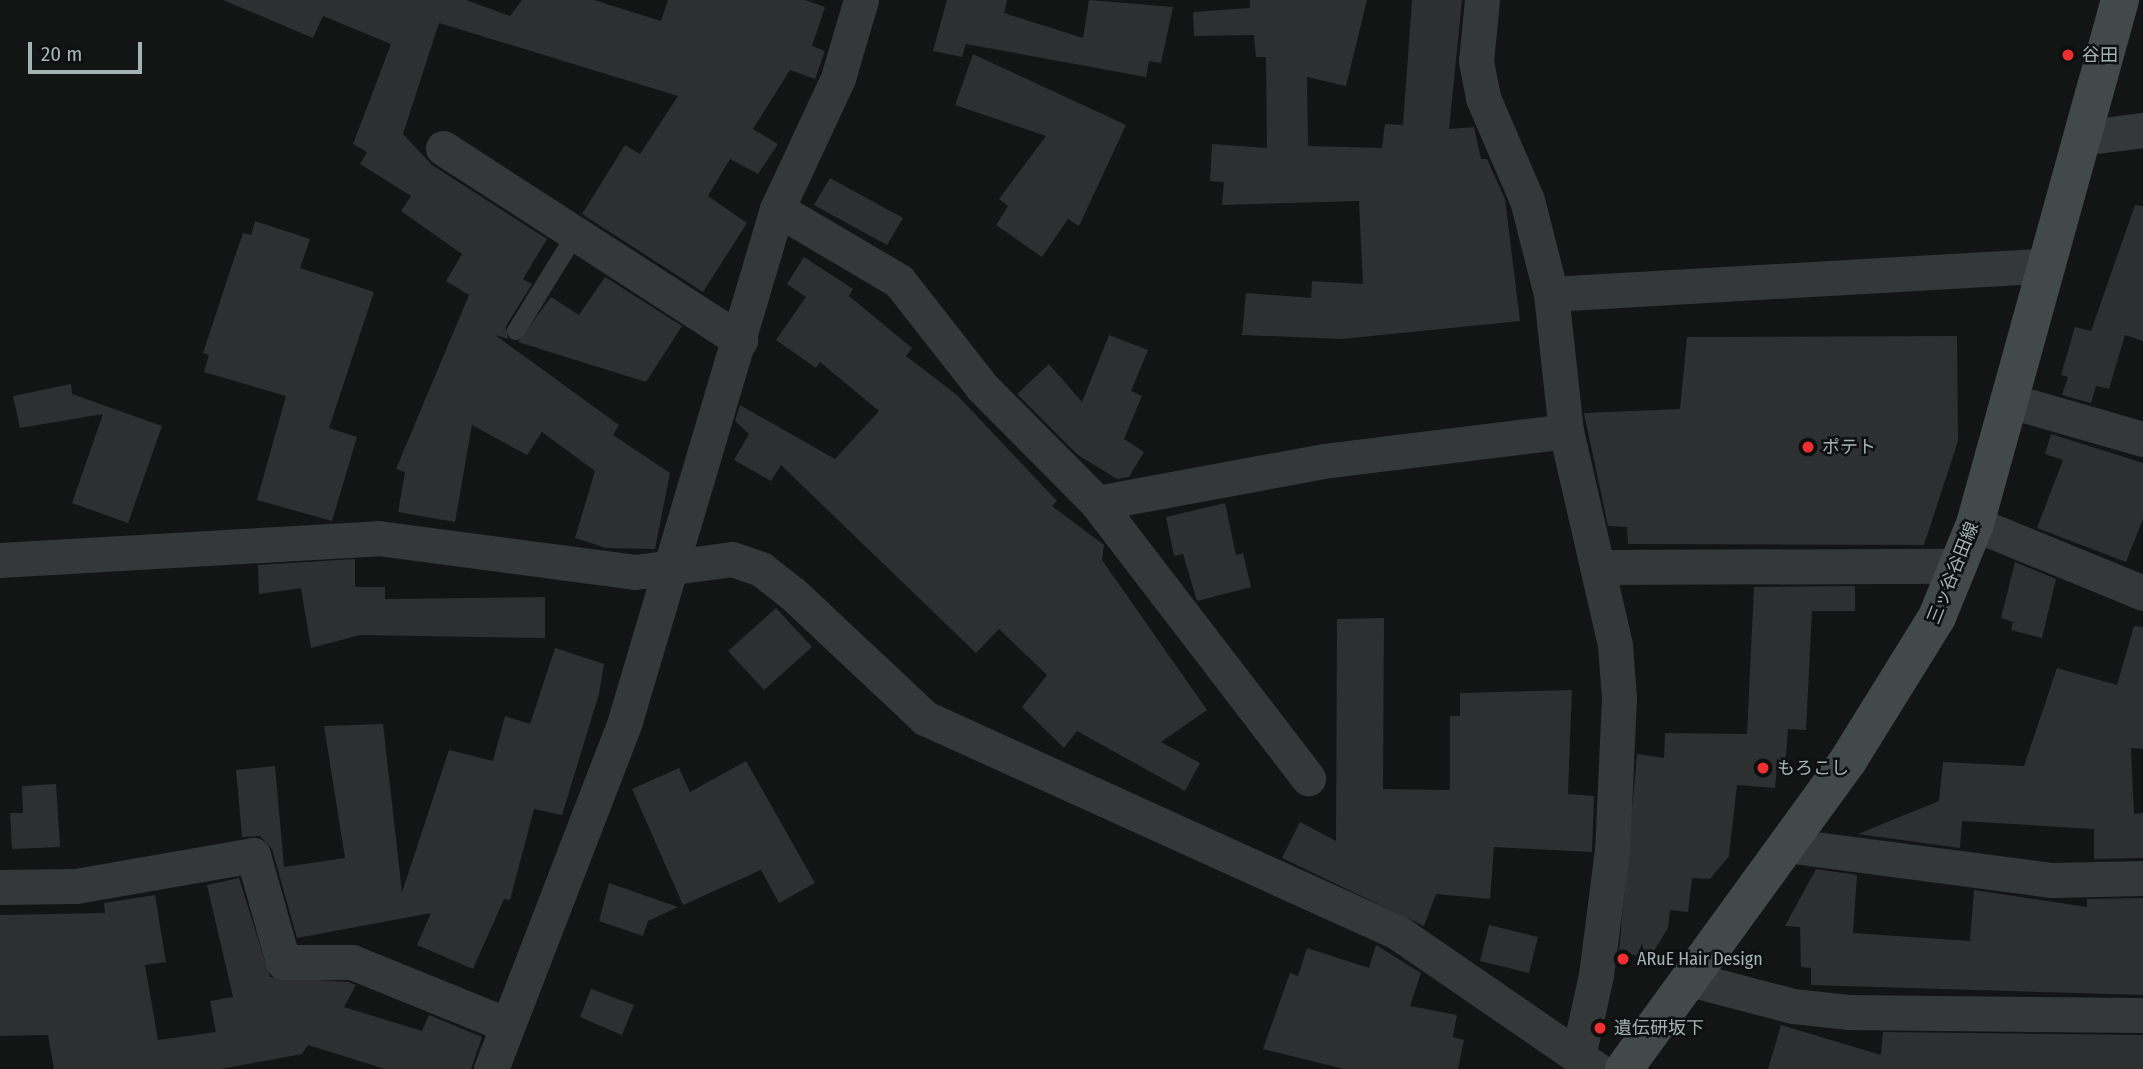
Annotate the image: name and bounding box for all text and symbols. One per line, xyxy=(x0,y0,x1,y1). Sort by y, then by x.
scale bar xyxy=(32,28,145,72)
text: 20 m xyxy=(41,41,82,67)
place label: 谷田 xyxy=(2082,44,2118,66)
marker: 谷田 xyxy=(2060,47,2076,63)
place label: ポテト xyxy=(1822,436,1876,458)
marker: ポテト xyxy=(1800,439,1816,455)
street label: 三ッ谷谷田線 xyxy=(1923,519,1983,627)
place label: もろこし xyxy=(1777,757,1849,779)
marker: もろこし xyxy=(1755,760,1771,776)
place label: ARuE Hair Design xyxy=(1637,948,1763,970)
marker: ARuE Hair Design xyxy=(1615,951,1631,967)
place label: 遺伝研坂下 xyxy=(1614,1017,1704,1039)
marker: 遺伝研坂下 xyxy=(1592,1020,1608,1036)

